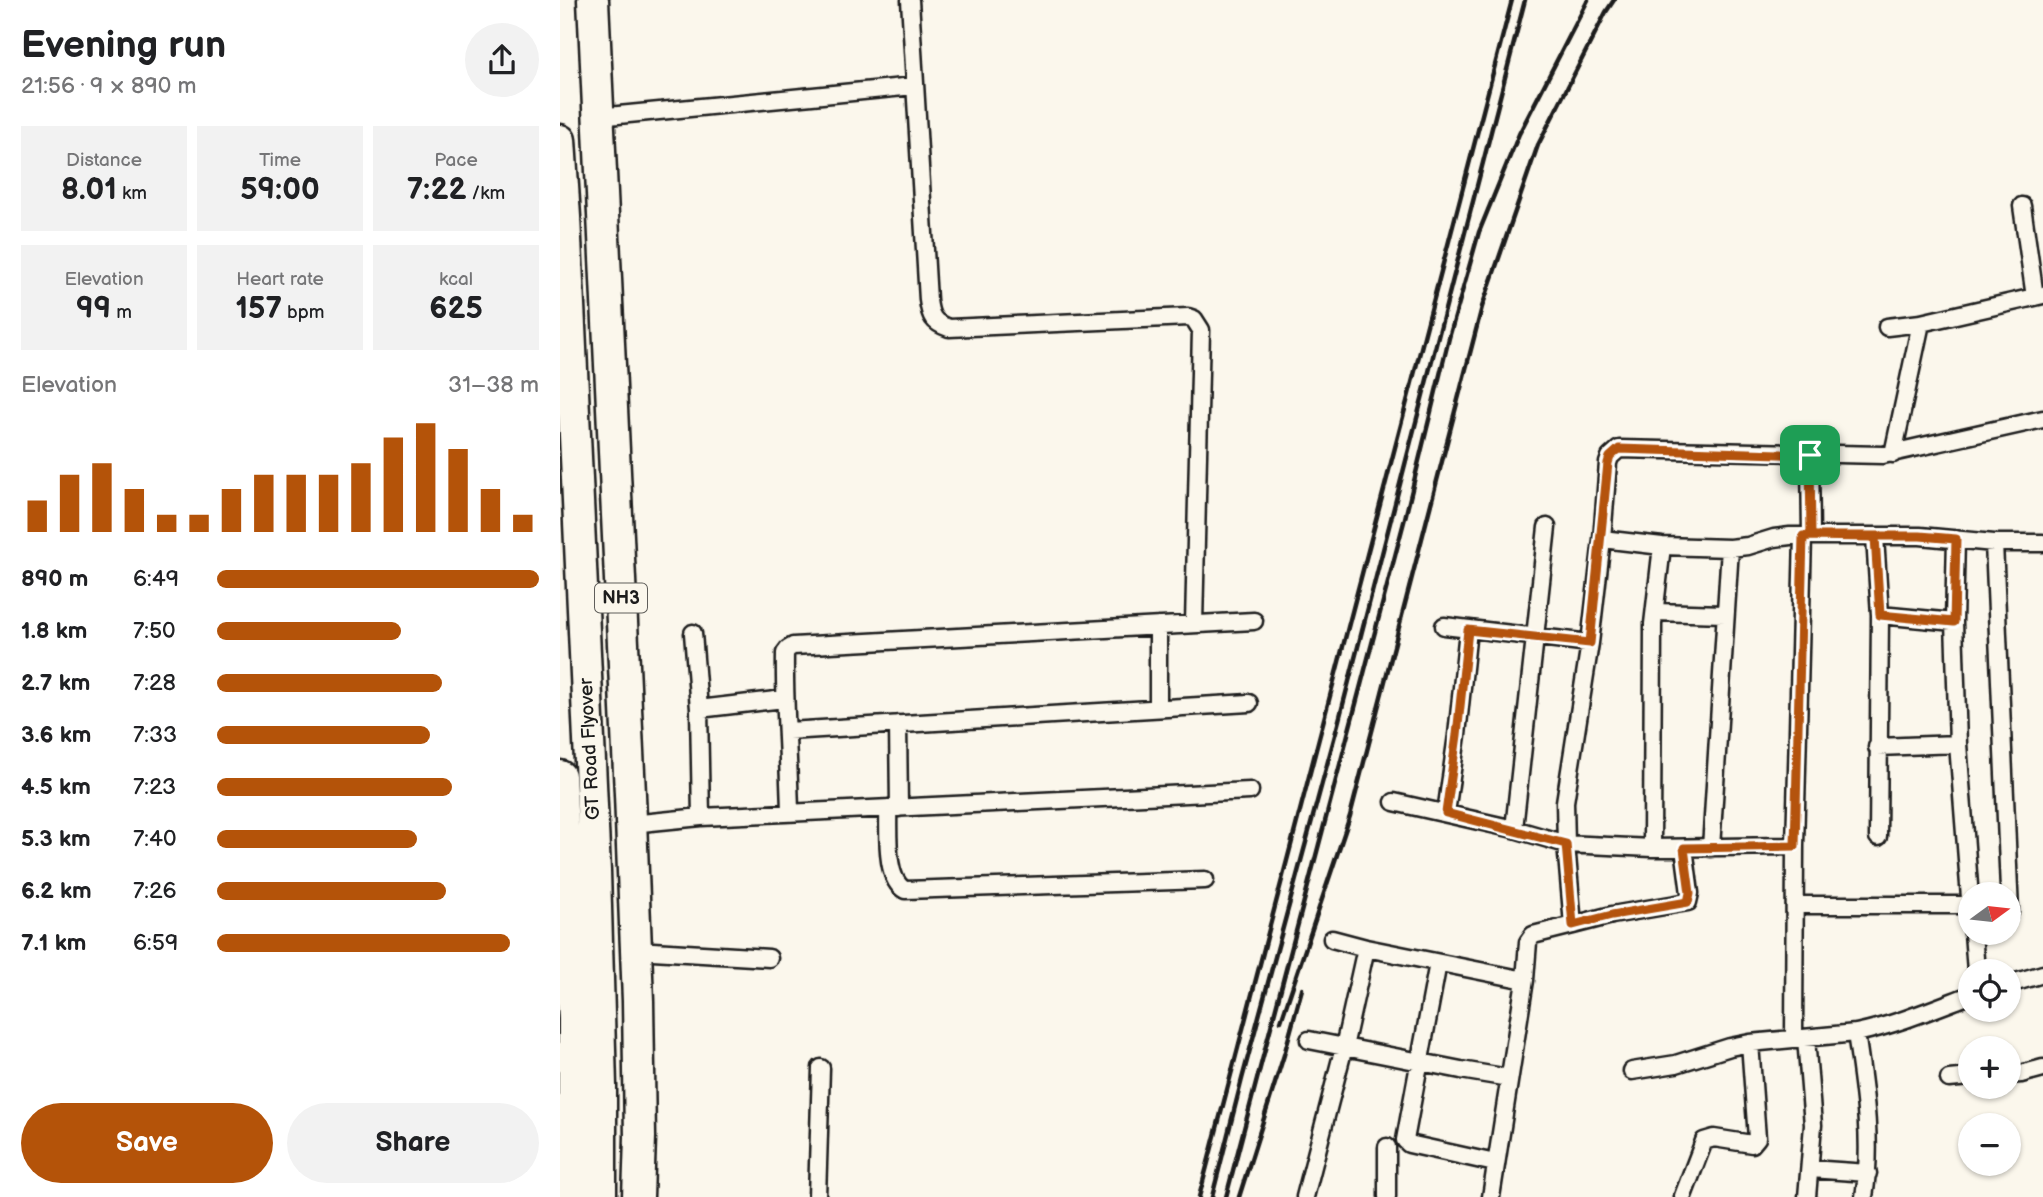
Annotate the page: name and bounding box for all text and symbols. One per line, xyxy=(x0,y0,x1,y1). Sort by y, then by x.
text: Evening run xyxy=(21,23,226,68)
button: share xyxy=(465,23,539,97)
text: 21:56 · 9 × 890 m xyxy=(21,72,196,100)
text: Distance xyxy=(66,149,142,172)
text: Time xyxy=(259,149,301,172)
text: Pace xyxy=(434,149,478,172)
text: 8.01 xyxy=(61,172,117,208)
text: 59:00 xyxy=(240,172,320,208)
text: 7:22 xyxy=(407,172,466,208)
text: km xyxy=(117,182,147,205)
text: /km xyxy=(466,182,505,205)
text: Elevation xyxy=(64,268,144,291)
text: Heart rate xyxy=(236,268,324,291)
text: kcal xyxy=(439,268,473,291)
text: 99 xyxy=(76,291,111,327)
text: 157 xyxy=(235,291,282,327)
text: 625 xyxy=(429,291,483,327)
text: m xyxy=(111,301,132,324)
text: bpm xyxy=(282,301,325,324)
text: Elevation xyxy=(21,371,117,399)
text: 31–38 m xyxy=(448,371,539,399)
pin xyxy=(1780,425,1840,485)
icon: arrive xyxy=(1791,436,1829,474)
text: 890 m xyxy=(21,565,88,593)
text: 6:49 xyxy=(133,565,179,593)
road number: NH3 xyxy=(595,584,647,612)
text: 1.8 km xyxy=(21,617,87,645)
text: 7:50 xyxy=(133,617,176,645)
text: 2.7 km xyxy=(21,669,90,697)
text: 7:28 xyxy=(133,669,176,697)
street label: GT Road Flyover xyxy=(575,676,605,821)
text: 3.6 km xyxy=(21,721,91,749)
text: 7:33 xyxy=(133,721,177,749)
text: 4.5 km xyxy=(21,773,91,801)
text: 7:23 xyxy=(133,773,176,801)
text: 5.3 km xyxy=(21,825,91,853)
text: 7:40 xyxy=(133,825,177,853)
text: 6.2 km xyxy=(21,877,92,905)
text: 7:26 xyxy=(133,877,177,905)
north arrow xyxy=(1958,882,2021,945)
map controls xyxy=(1958,882,2021,1176)
text: 7.1 km xyxy=(21,929,86,957)
text: 6:59 xyxy=(133,929,178,957)
button: locate xyxy=(1958,959,2021,1022)
button: + xyxy=(1958,1036,2021,1099)
button: Save xyxy=(21,1103,273,1183)
button: Share xyxy=(287,1103,539,1183)
button: − xyxy=(1958,1113,2021,1176)

